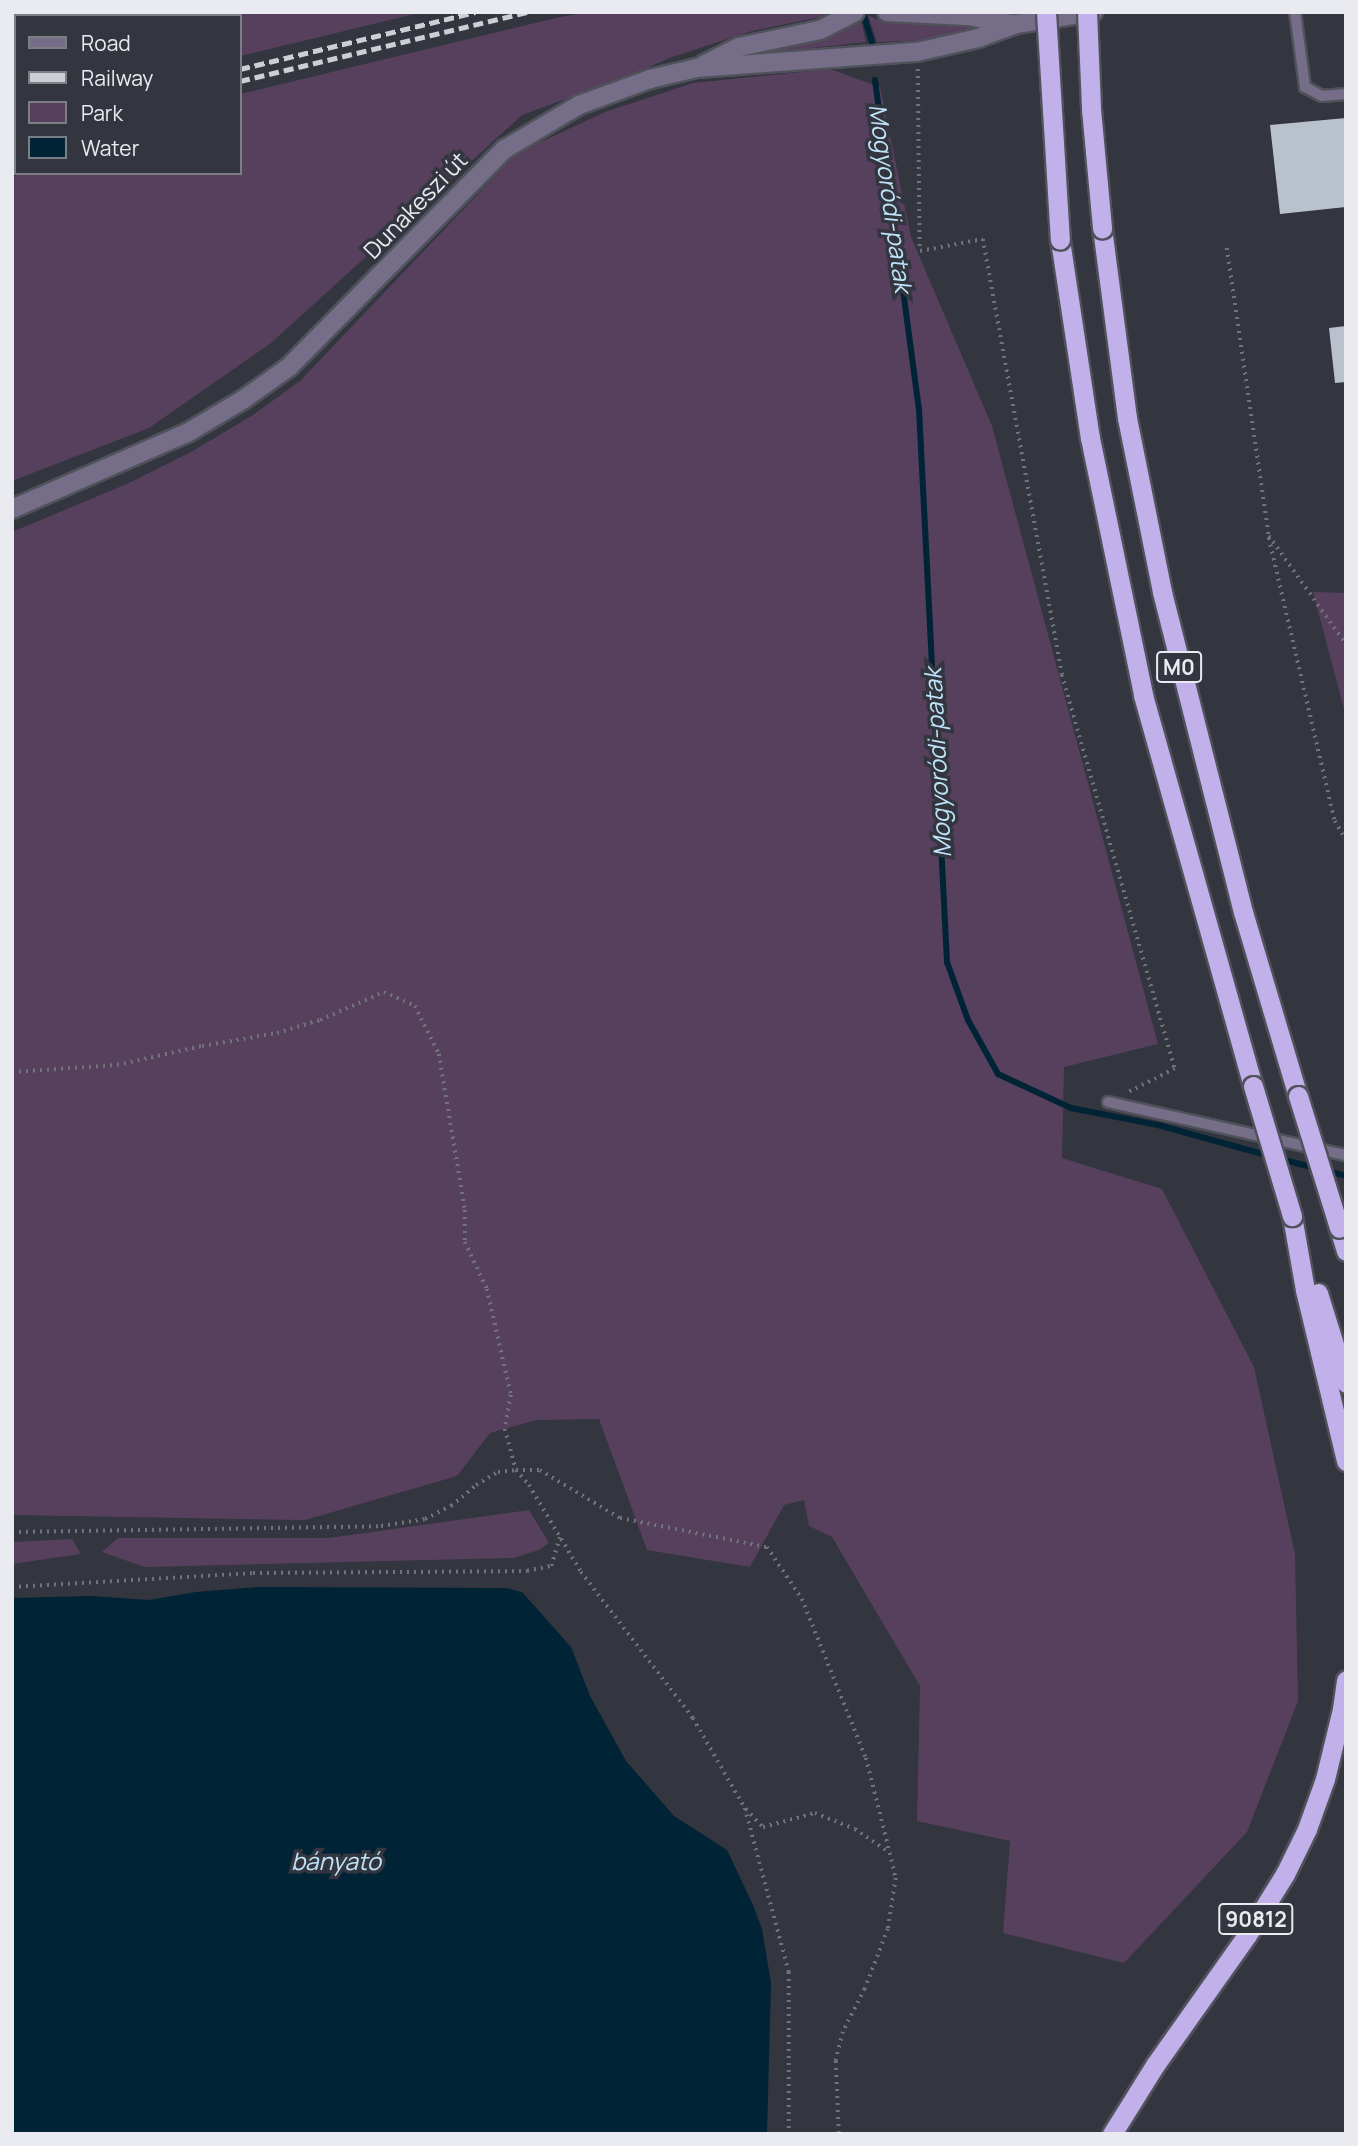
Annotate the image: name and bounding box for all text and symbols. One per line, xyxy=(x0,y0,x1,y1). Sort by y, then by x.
legend xyxy=(14,14,242,175)
text: Road xyxy=(81,29,131,57)
text: Railway xyxy=(81,64,153,92)
text: Park xyxy=(81,99,123,127)
water label: Mogyoródi-patak xyxy=(864,102,918,294)
text: Water xyxy=(81,134,139,162)
street label: Dunakeszi út xyxy=(357,146,473,264)
road number: M0 xyxy=(1154,650,1204,684)
water label: Mogyoródi-patak xyxy=(918,667,956,859)
water label: bányató xyxy=(291,1847,381,1875)
road number: 90812 xyxy=(1218,1902,1294,1937)

